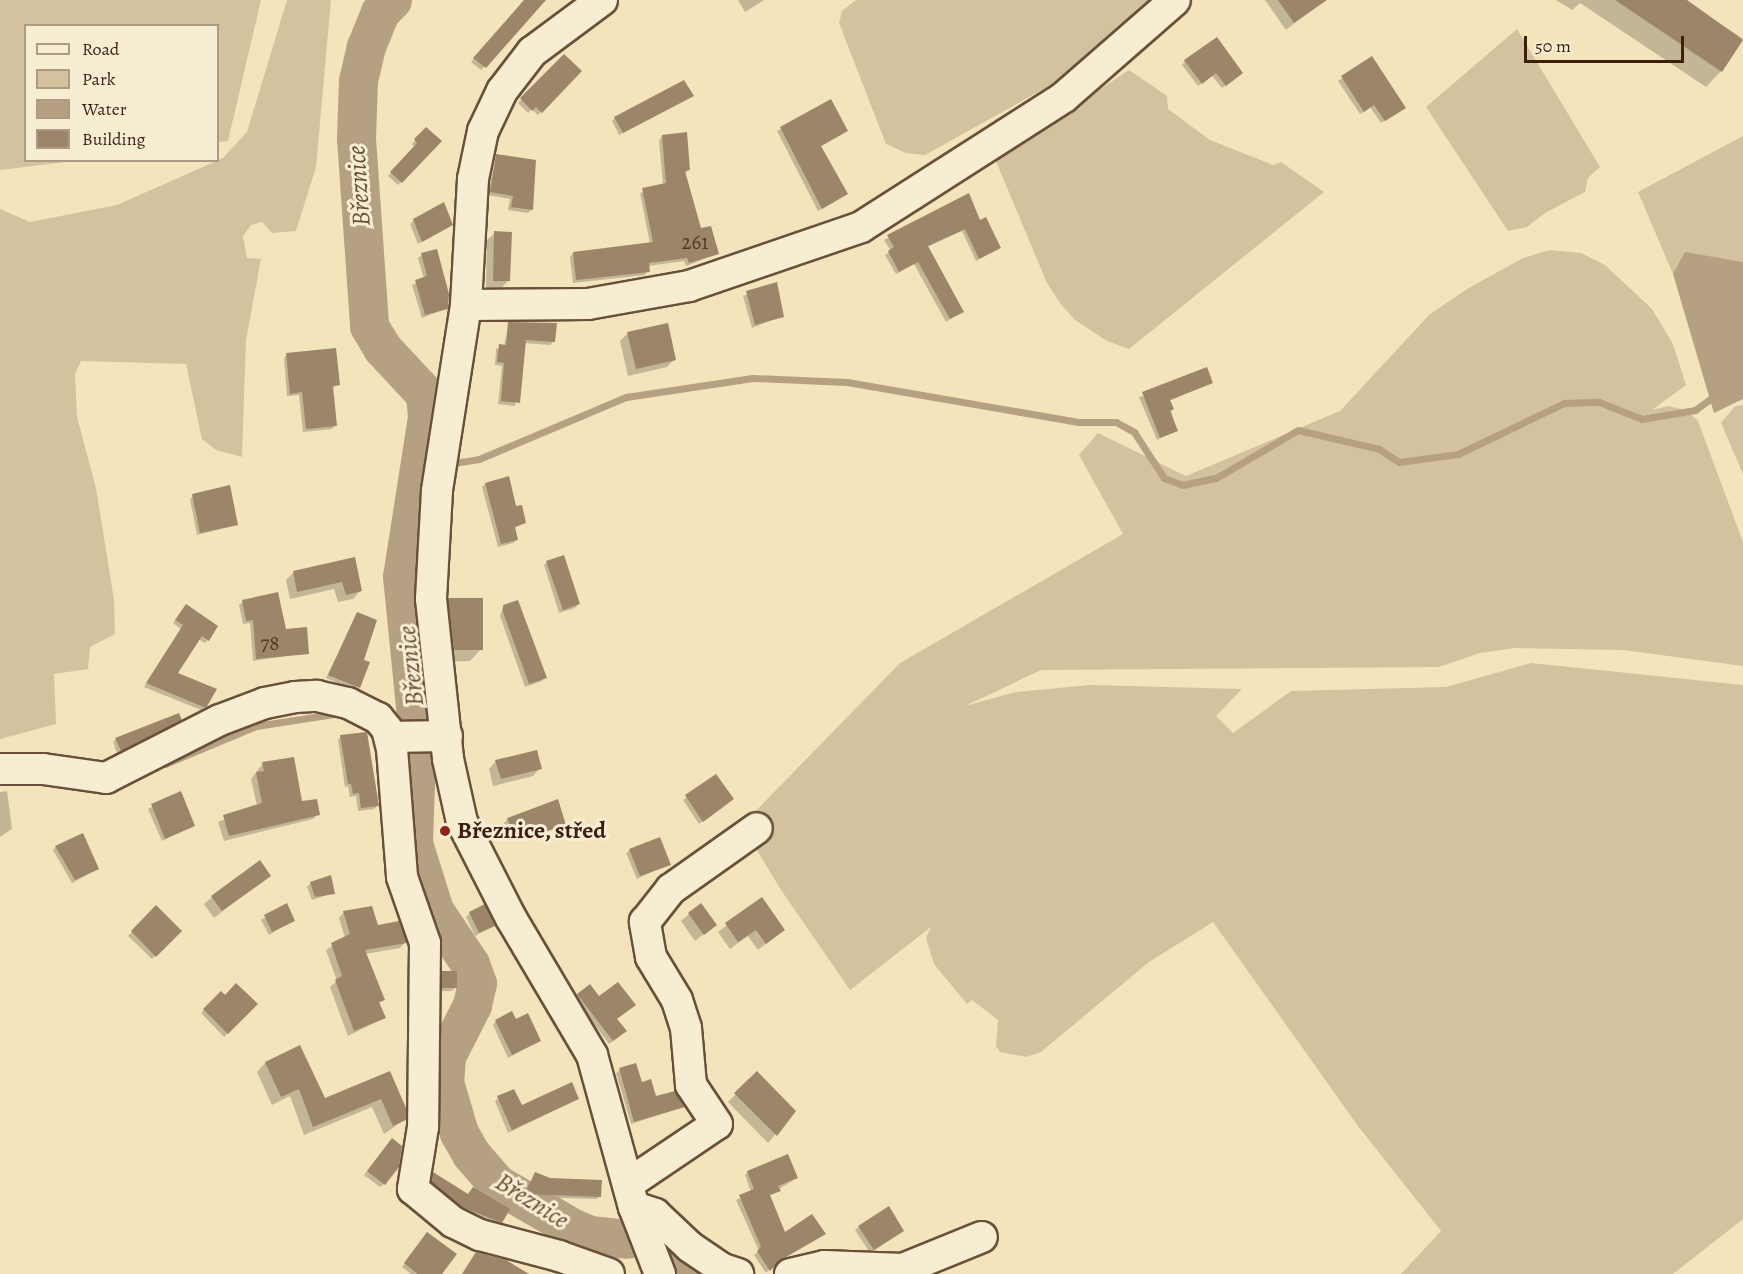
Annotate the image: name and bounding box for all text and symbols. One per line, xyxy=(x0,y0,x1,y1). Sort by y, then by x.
legend xyxy=(24,24,219,162)
scale bar xyxy=(1527,24,1688,62)
text: 50 m xyxy=(1535,34,1571,58)
text: Road xyxy=(82,37,119,61)
text: Park xyxy=(82,67,116,91)
text: Water xyxy=(82,97,127,121)
text: Building xyxy=(82,127,146,151)
water label: Březnice xyxy=(341,145,377,227)
house number: 261 xyxy=(682,229,708,255)
water label: Březnice xyxy=(391,624,431,708)
house number: 78 xyxy=(260,630,280,656)
place label: Březnice, střed xyxy=(457,817,607,845)
marker: Březnice, střed xyxy=(438,824,452,838)
water label: Březnice xyxy=(490,1166,574,1236)

